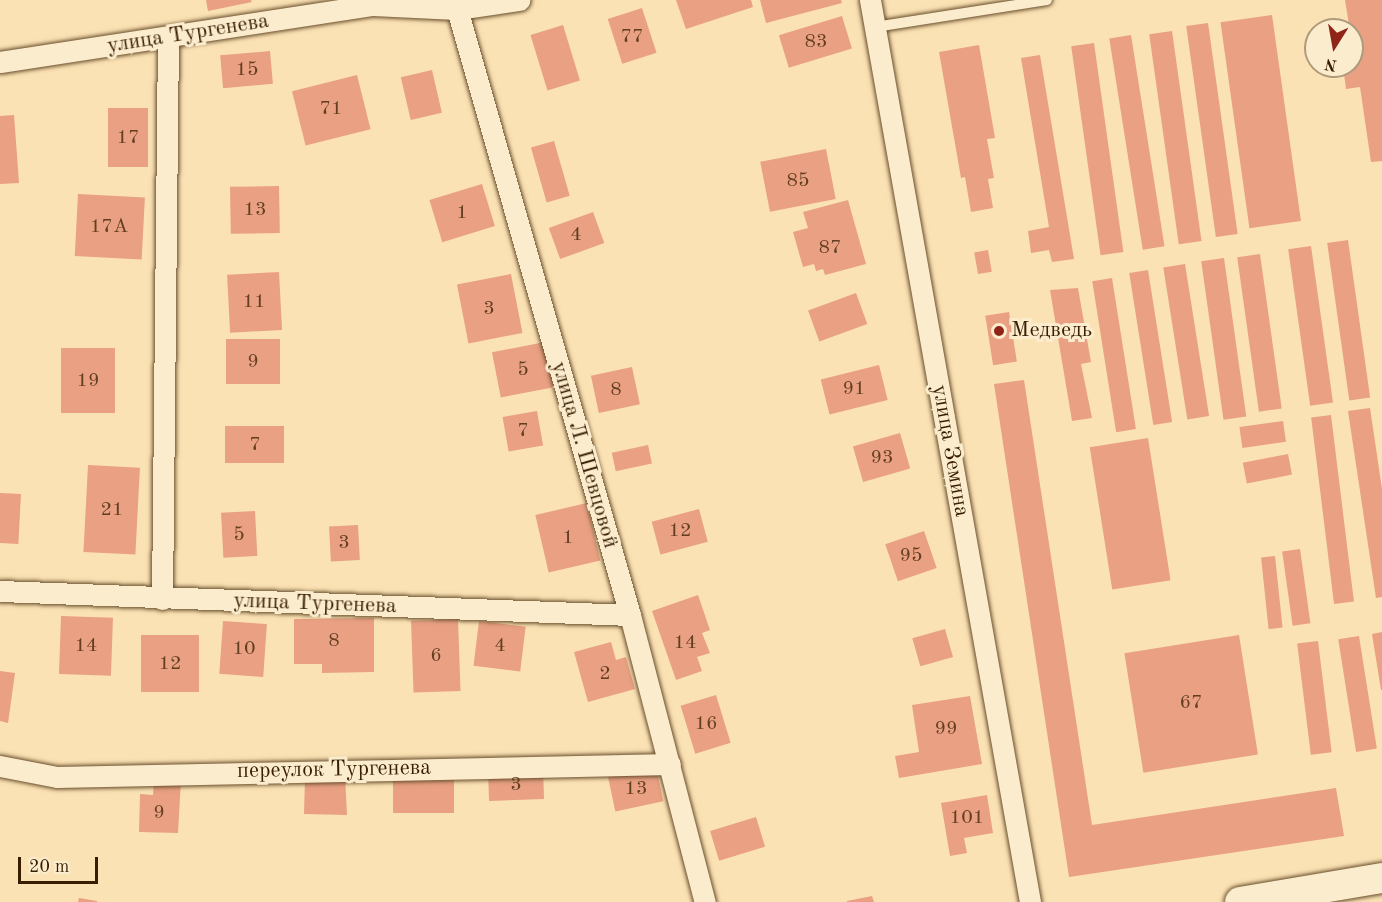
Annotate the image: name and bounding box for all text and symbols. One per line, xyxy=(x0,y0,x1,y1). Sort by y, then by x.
street label: улица Тургенева xyxy=(105,8,271,60)
north arrow xyxy=(1304,18,1364,78)
house number: 77 xyxy=(620,25,644,49)
house number: 83 xyxy=(804,30,828,54)
text: N xyxy=(1323,55,1338,73)
house number: 15 xyxy=(235,58,259,82)
house number: 71 xyxy=(319,97,343,121)
house number: 17 xyxy=(116,126,140,150)
house number: 85 xyxy=(786,169,810,193)
house number: 13 xyxy=(243,198,267,222)
house number: 1 xyxy=(456,201,468,225)
house number: 17А xyxy=(90,215,128,239)
house number: 4 xyxy=(570,223,582,247)
house number: 87 xyxy=(818,236,842,260)
house number: 11 xyxy=(242,290,266,314)
house number: 3 xyxy=(483,297,495,321)
place label: Медведь xyxy=(1011,318,1092,344)
marker: Медведь xyxy=(992,324,1006,338)
house number: 9 xyxy=(247,350,259,374)
house number: 5 xyxy=(517,358,529,382)
street label: улица Л. Шевцовой xyxy=(545,359,623,551)
house number: 19 xyxy=(76,369,100,393)
house number: 91 xyxy=(842,377,866,401)
house number: 8 xyxy=(610,378,622,402)
street label: улица Земина xyxy=(925,383,975,519)
house number: 7 xyxy=(517,419,529,443)
house number: 7 xyxy=(249,433,261,457)
house number: 93 xyxy=(870,446,894,470)
house number: 21 xyxy=(100,498,124,522)
house number: 12 xyxy=(668,519,692,543)
house number: 5 xyxy=(233,523,245,547)
house number: 1 xyxy=(562,526,574,550)
house number: 3 xyxy=(338,531,350,555)
house number: 95 xyxy=(899,544,923,568)
street label: улица Тургенева xyxy=(233,588,397,620)
house number: 8 xyxy=(328,629,340,653)
house number: 14 xyxy=(673,631,697,655)
house number: 14 xyxy=(74,634,98,658)
house number: 4 xyxy=(494,634,506,658)
house number: 10 xyxy=(232,637,256,661)
house number: 6 xyxy=(430,644,442,668)
house number: 12 xyxy=(158,652,182,676)
house number: 2 xyxy=(599,662,611,686)
house number: 67 xyxy=(1179,691,1203,715)
house number: 16 xyxy=(694,712,718,736)
house number: 99 xyxy=(934,717,958,741)
street label: переулок Тургенева xyxy=(237,755,431,785)
house number: 3 xyxy=(510,773,522,797)
house number: 13 xyxy=(624,777,648,801)
house number: 9 xyxy=(153,801,165,825)
house number: 101 xyxy=(950,806,984,830)
scale bar xyxy=(21,845,100,883)
text: 20 m xyxy=(29,858,69,876)

